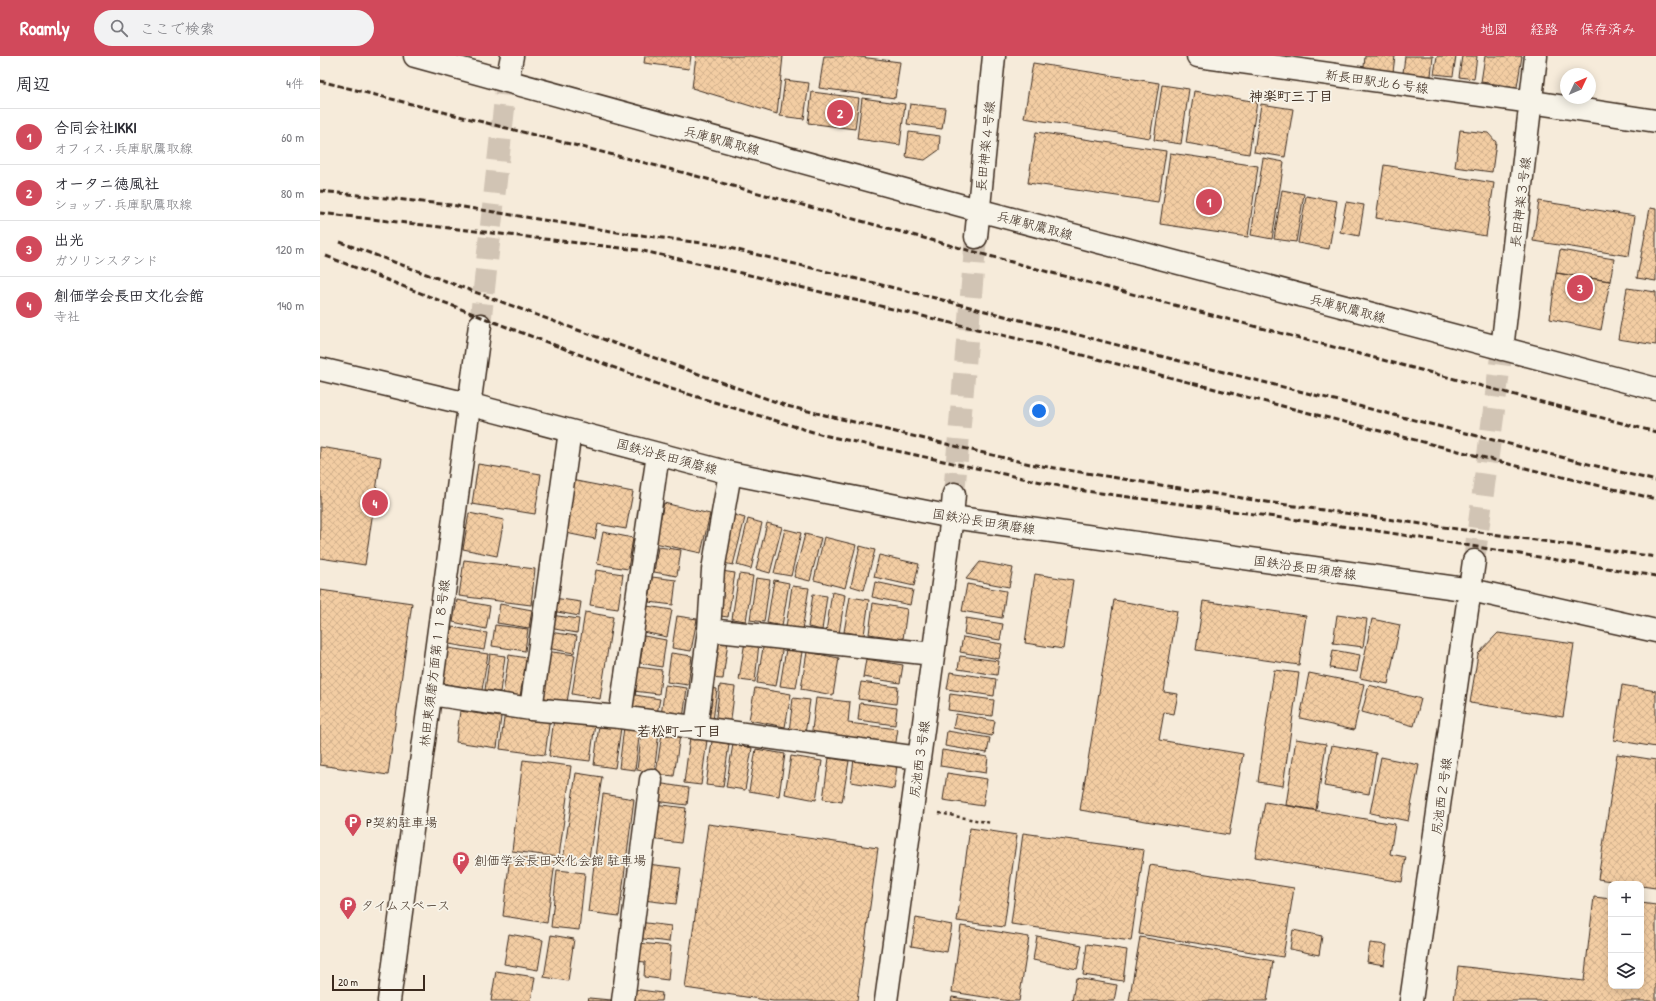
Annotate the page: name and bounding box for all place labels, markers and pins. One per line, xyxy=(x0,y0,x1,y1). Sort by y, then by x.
pin: 2 xyxy=(827,98,853,128)
pin: 1 xyxy=(1196,187,1222,217)
pin: 3 xyxy=(1567,273,1593,303)
pin: 4 xyxy=(362,488,388,518)
parking icon: P契約駐車場 xyxy=(343,812,363,837)
place label: P契約駐車場 xyxy=(366,813,437,831)
parking icon: 創価学会長田文化会館 駐車場 xyxy=(451,850,471,875)
place label: 創価学会長田文化会館 駐車場 xyxy=(474,851,646,869)
parking icon: タイムスペース xyxy=(338,895,358,920)
place label: タイムスペース xyxy=(361,896,450,914)

